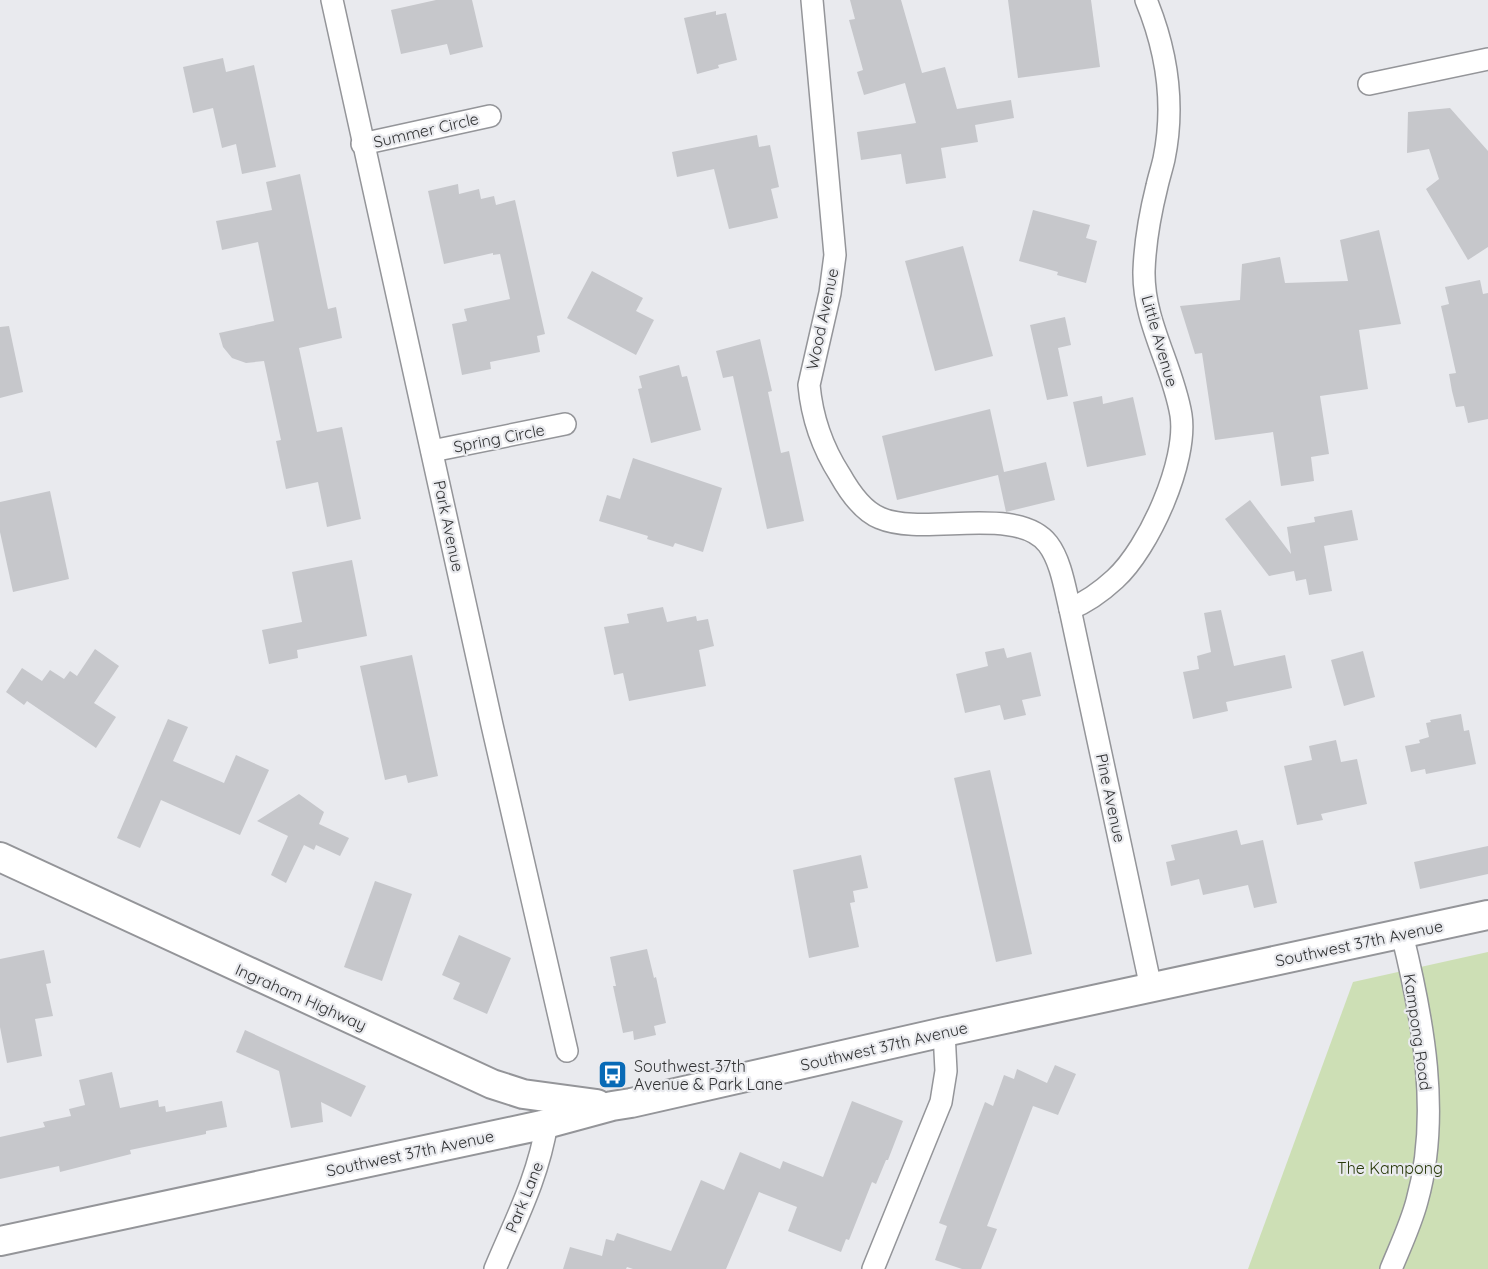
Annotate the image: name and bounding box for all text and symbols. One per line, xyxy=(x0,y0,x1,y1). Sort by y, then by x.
street label: Summer Circle xyxy=(371,108,481,152)
street label: Wood Avenue xyxy=(801,266,843,372)
street label: Little Avenue xyxy=(1137,293,1183,389)
street label: Spring Circle xyxy=(452,419,546,457)
street label: Park Avenue xyxy=(430,478,468,574)
street label: Pine Avenue xyxy=(1092,752,1130,844)
street label: Southwest 37th Avenue xyxy=(1273,915,1445,971)
street label: Ingraham Highway xyxy=(232,959,370,1035)
street label: Kampong Road xyxy=(1400,972,1436,1092)
street label: Southwest 37th Avenue xyxy=(799,1017,969,1075)
place label: Southwest 37th Avenue & Park Lane xyxy=(634,1056,783,1094)
bus stop icon: Southwest 37th Avenue & Park Lane xyxy=(597,1059,629,1091)
street label: Southwest 37th Avenue xyxy=(324,1125,496,1181)
park label: The Kampong xyxy=(1337,1158,1443,1178)
street label: Park Lane xyxy=(501,1159,547,1235)

